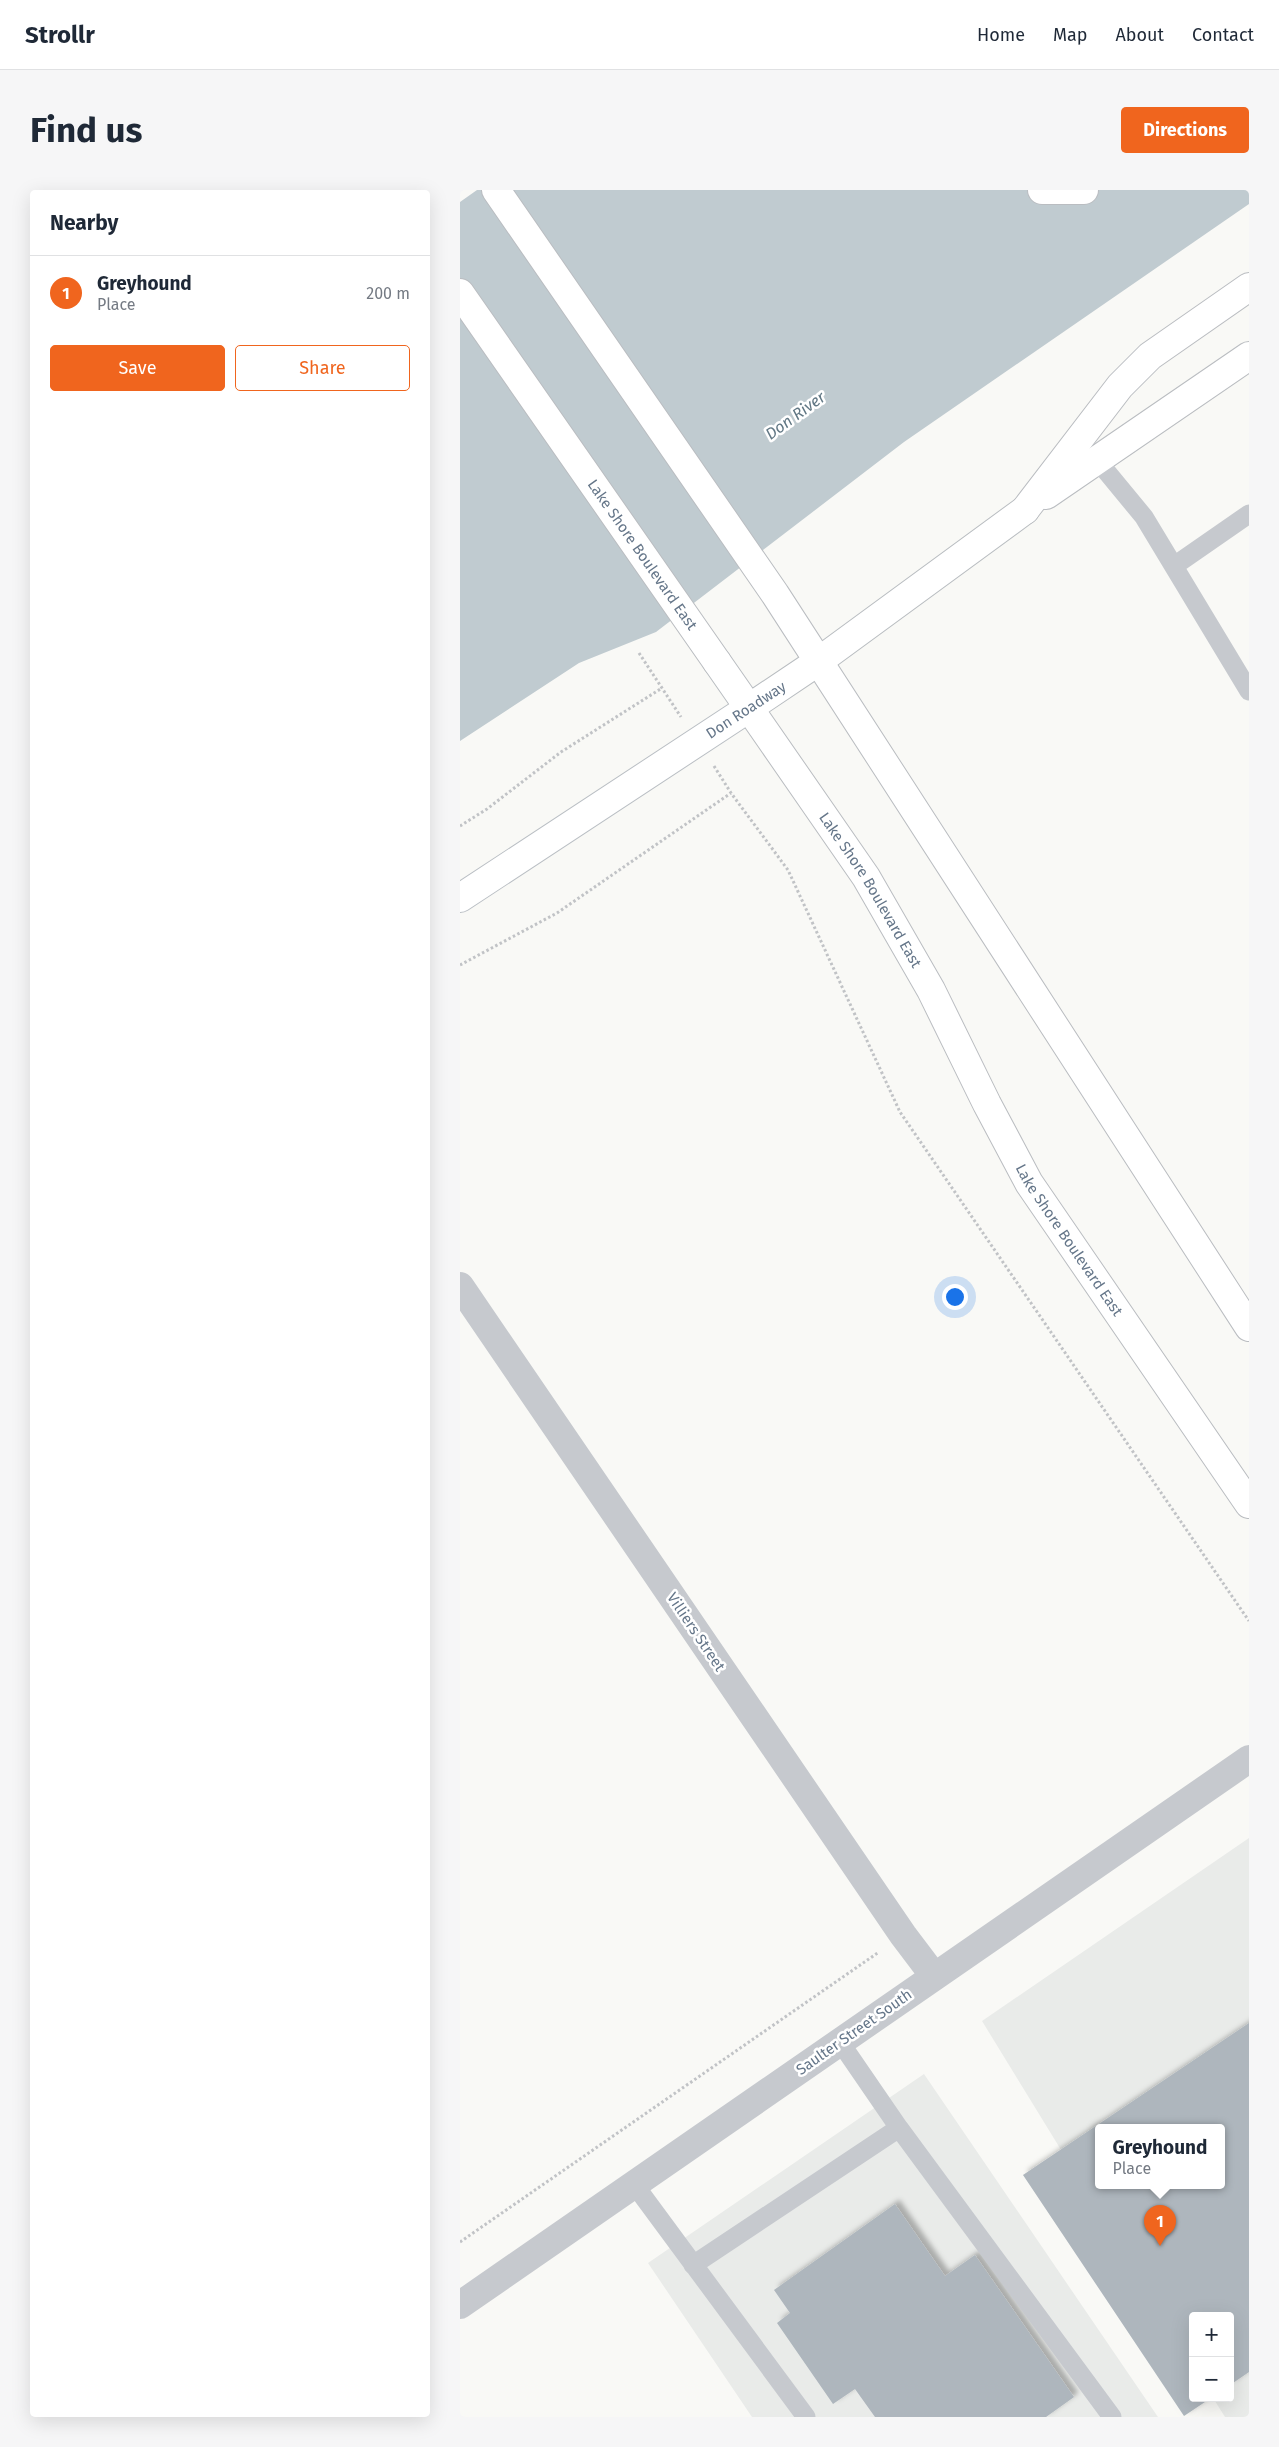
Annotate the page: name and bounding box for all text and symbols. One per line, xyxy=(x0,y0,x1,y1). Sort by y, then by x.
text: Strollr xyxy=(25,21,95,49)
text: Home xyxy=(977,24,1025,46)
text: Map xyxy=(1053,24,1087,46)
text: About xyxy=(1115,24,1164,46)
text: Contact xyxy=(1192,24,1254,46)
button: Directions xyxy=(1121,107,1249,153)
text: Find us xyxy=(30,109,142,151)
text: Nearby xyxy=(50,210,118,236)
text: Greyhound xyxy=(97,272,192,295)
text: 1 xyxy=(62,284,70,303)
text: 200 m xyxy=(366,284,410,303)
text: Place xyxy=(97,295,136,314)
button: Save xyxy=(50,345,225,391)
button: Share xyxy=(235,345,410,391)
water label: Don River xyxy=(762,387,830,443)
street label: Lake Shore Boulevard East xyxy=(584,476,701,634)
street label: Don Roadway xyxy=(703,677,790,743)
street label: Lake Shore Boulevard East xyxy=(815,809,926,971)
street label: Lake Shore Boulevard East xyxy=(1012,1161,1127,1320)
your location xyxy=(942,1284,968,1310)
street label: Villiers Street xyxy=(663,1589,729,1675)
street label: Saulter Street South xyxy=(793,1985,915,2079)
popup xyxy=(1095,2124,1225,2189)
text: Greyhound xyxy=(1113,2136,1207,2159)
text: Place xyxy=(1113,2159,1151,2178)
pin: 1 xyxy=(1144,2205,1176,2246)
map controls xyxy=(1189,2312,1234,2402)
button: + xyxy=(1189,2312,1234,2357)
button: − xyxy=(1189,2357,1234,2402)

